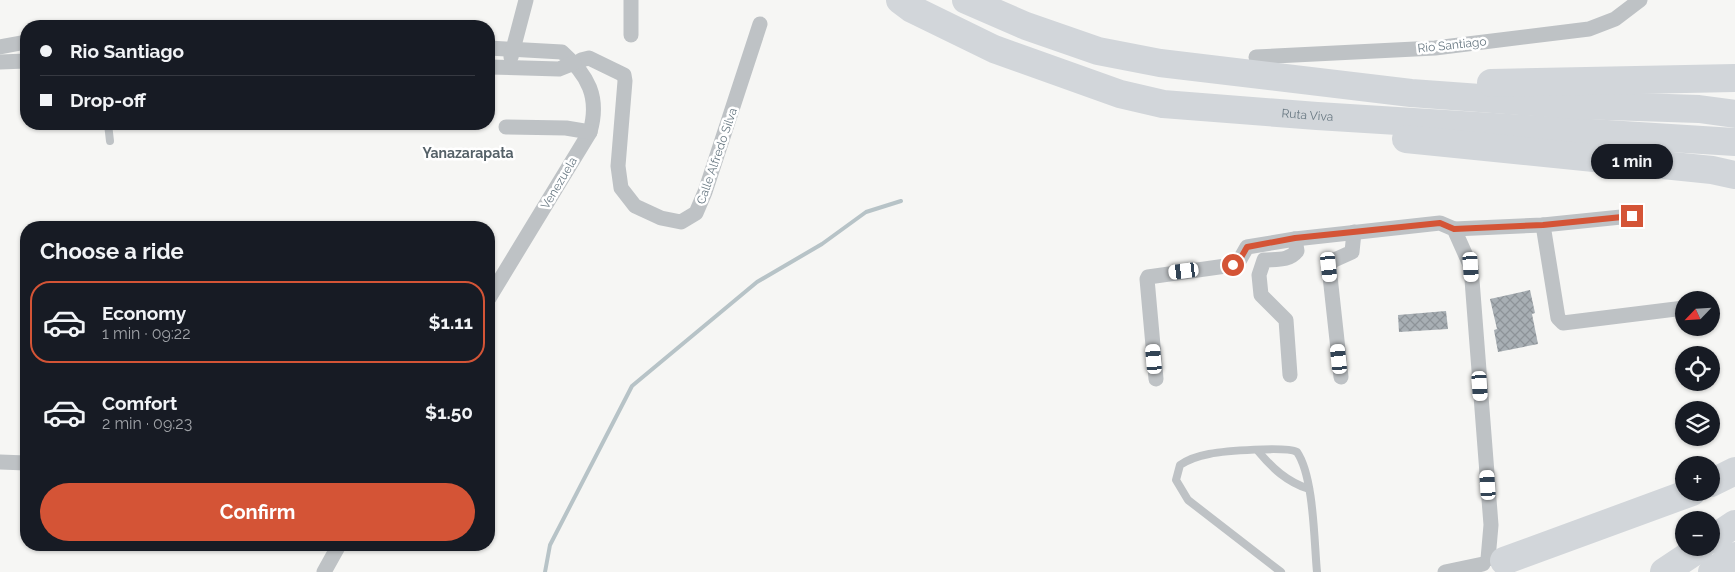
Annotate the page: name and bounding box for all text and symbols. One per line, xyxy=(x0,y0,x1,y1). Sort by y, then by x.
street label: Rio Santiago xyxy=(1417,34,1487,56)
text: Rio Santiago xyxy=(70,40,184,62)
text: Drop-off xyxy=(70,89,146,111)
street label: Calle Alfredo Silva xyxy=(694,106,740,206)
street label: Ruta Viva xyxy=(1281,106,1334,124)
callout: 1 min xyxy=(1591,144,1673,178)
district label: Yanazarapata xyxy=(422,145,514,161)
text: 1 min xyxy=(1612,152,1652,171)
street label: Venezuela xyxy=(538,154,580,212)
route end xyxy=(1621,205,1643,227)
text: Choose a ride xyxy=(40,238,184,264)
car xyxy=(1319,251,1338,283)
car xyxy=(1462,252,1479,282)
route start xyxy=(1222,254,1244,276)
car xyxy=(1168,262,1199,280)
north arrow xyxy=(1675,291,1720,336)
map controls xyxy=(1675,291,1720,556)
icon: car xyxy=(42,300,87,345)
text: Economy xyxy=(102,302,186,324)
text: $1.11 xyxy=(429,311,473,333)
text: 1 min · 09:22 xyxy=(102,324,190,343)
car xyxy=(1145,343,1162,375)
car xyxy=(1329,343,1348,375)
button: locate xyxy=(1675,346,1720,391)
car xyxy=(1471,371,1488,401)
icon: car xyxy=(42,390,87,435)
text: Comfort xyxy=(102,392,177,414)
text: $1.50 xyxy=(425,401,473,423)
button: layers xyxy=(1675,401,1720,446)
text: 2 min · 09:23 xyxy=(102,414,192,433)
button: + xyxy=(1675,456,1720,501)
car xyxy=(1479,470,1496,500)
button: Confirm xyxy=(40,483,475,541)
button: − xyxy=(1675,511,1720,556)

